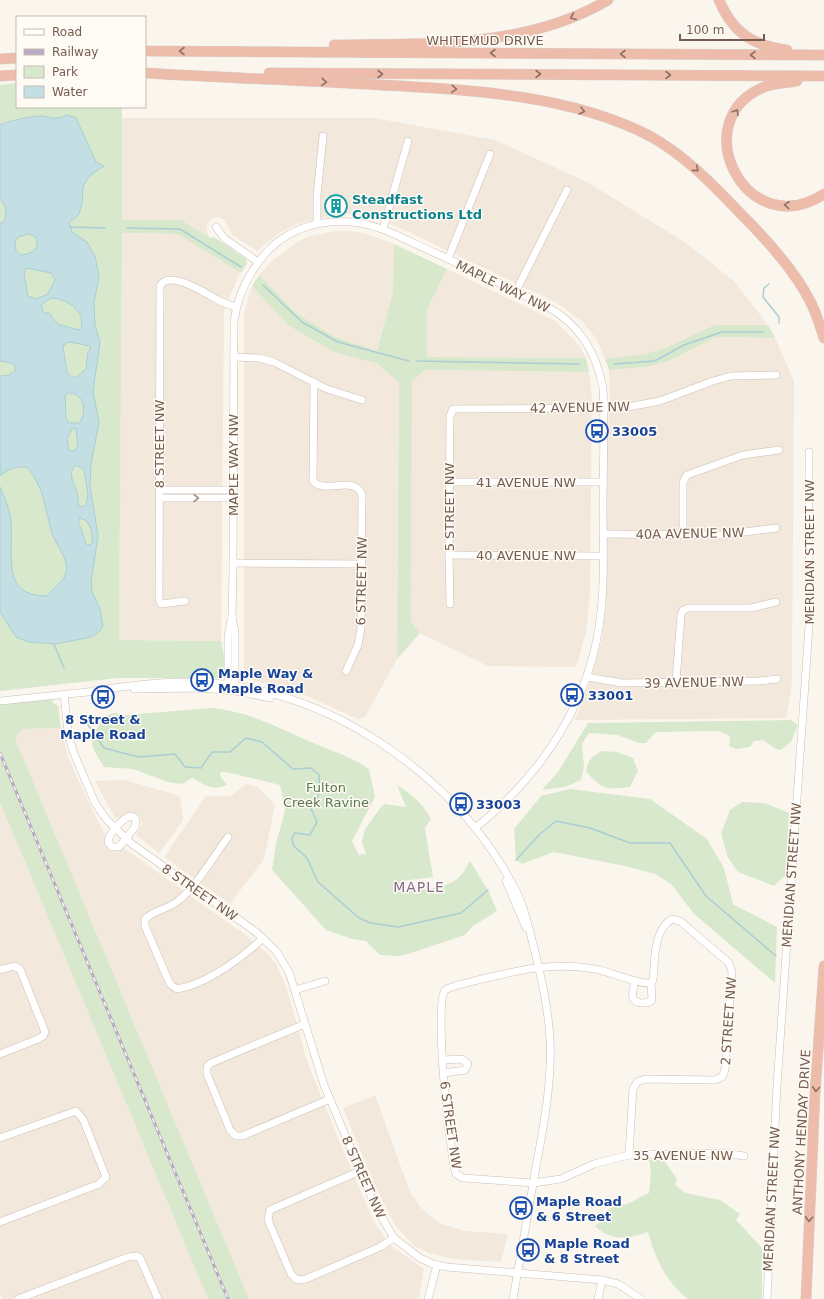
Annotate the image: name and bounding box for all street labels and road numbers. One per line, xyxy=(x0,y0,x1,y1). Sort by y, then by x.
street label: WHITEMUD DRIVE xyxy=(426,33,544,48)
street label: MAPLE WAY NW xyxy=(454,257,552,316)
street label: 42 AVENUE NW xyxy=(530,399,630,416)
street label: 8 STREET NW xyxy=(152,400,167,488)
street label: MAPLE WAY NW xyxy=(226,414,241,516)
street label: 5 STREET NW xyxy=(442,463,457,551)
street label: 41 AVENUE NW xyxy=(476,475,576,490)
street label: MERIDIAN STREET NW xyxy=(802,479,817,625)
street label: 40A AVENUE NW xyxy=(635,525,745,542)
street label: 6 STREET NW xyxy=(353,536,370,625)
street label: 40 AVENUE NW xyxy=(476,548,576,563)
street label: 39 AVENUE NW xyxy=(644,674,744,691)
street label: MERIDIAN STREET NW xyxy=(779,802,804,948)
street label: 8 STREET NW xyxy=(159,861,240,924)
street label: 2 STREET NW xyxy=(718,976,739,1066)
street label: ANTHONY HENDAY DRIVE xyxy=(790,1049,813,1215)
street label: 6 STREET NW xyxy=(437,1080,464,1170)
street label: MERIDIAN STREET NW xyxy=(760,1126,783,1272)
street label: 8 STREET NW xyxy=(339,1134,388,1221)
street label: 35 AVENUE NW xyxy=(633,1148,733,1163)

